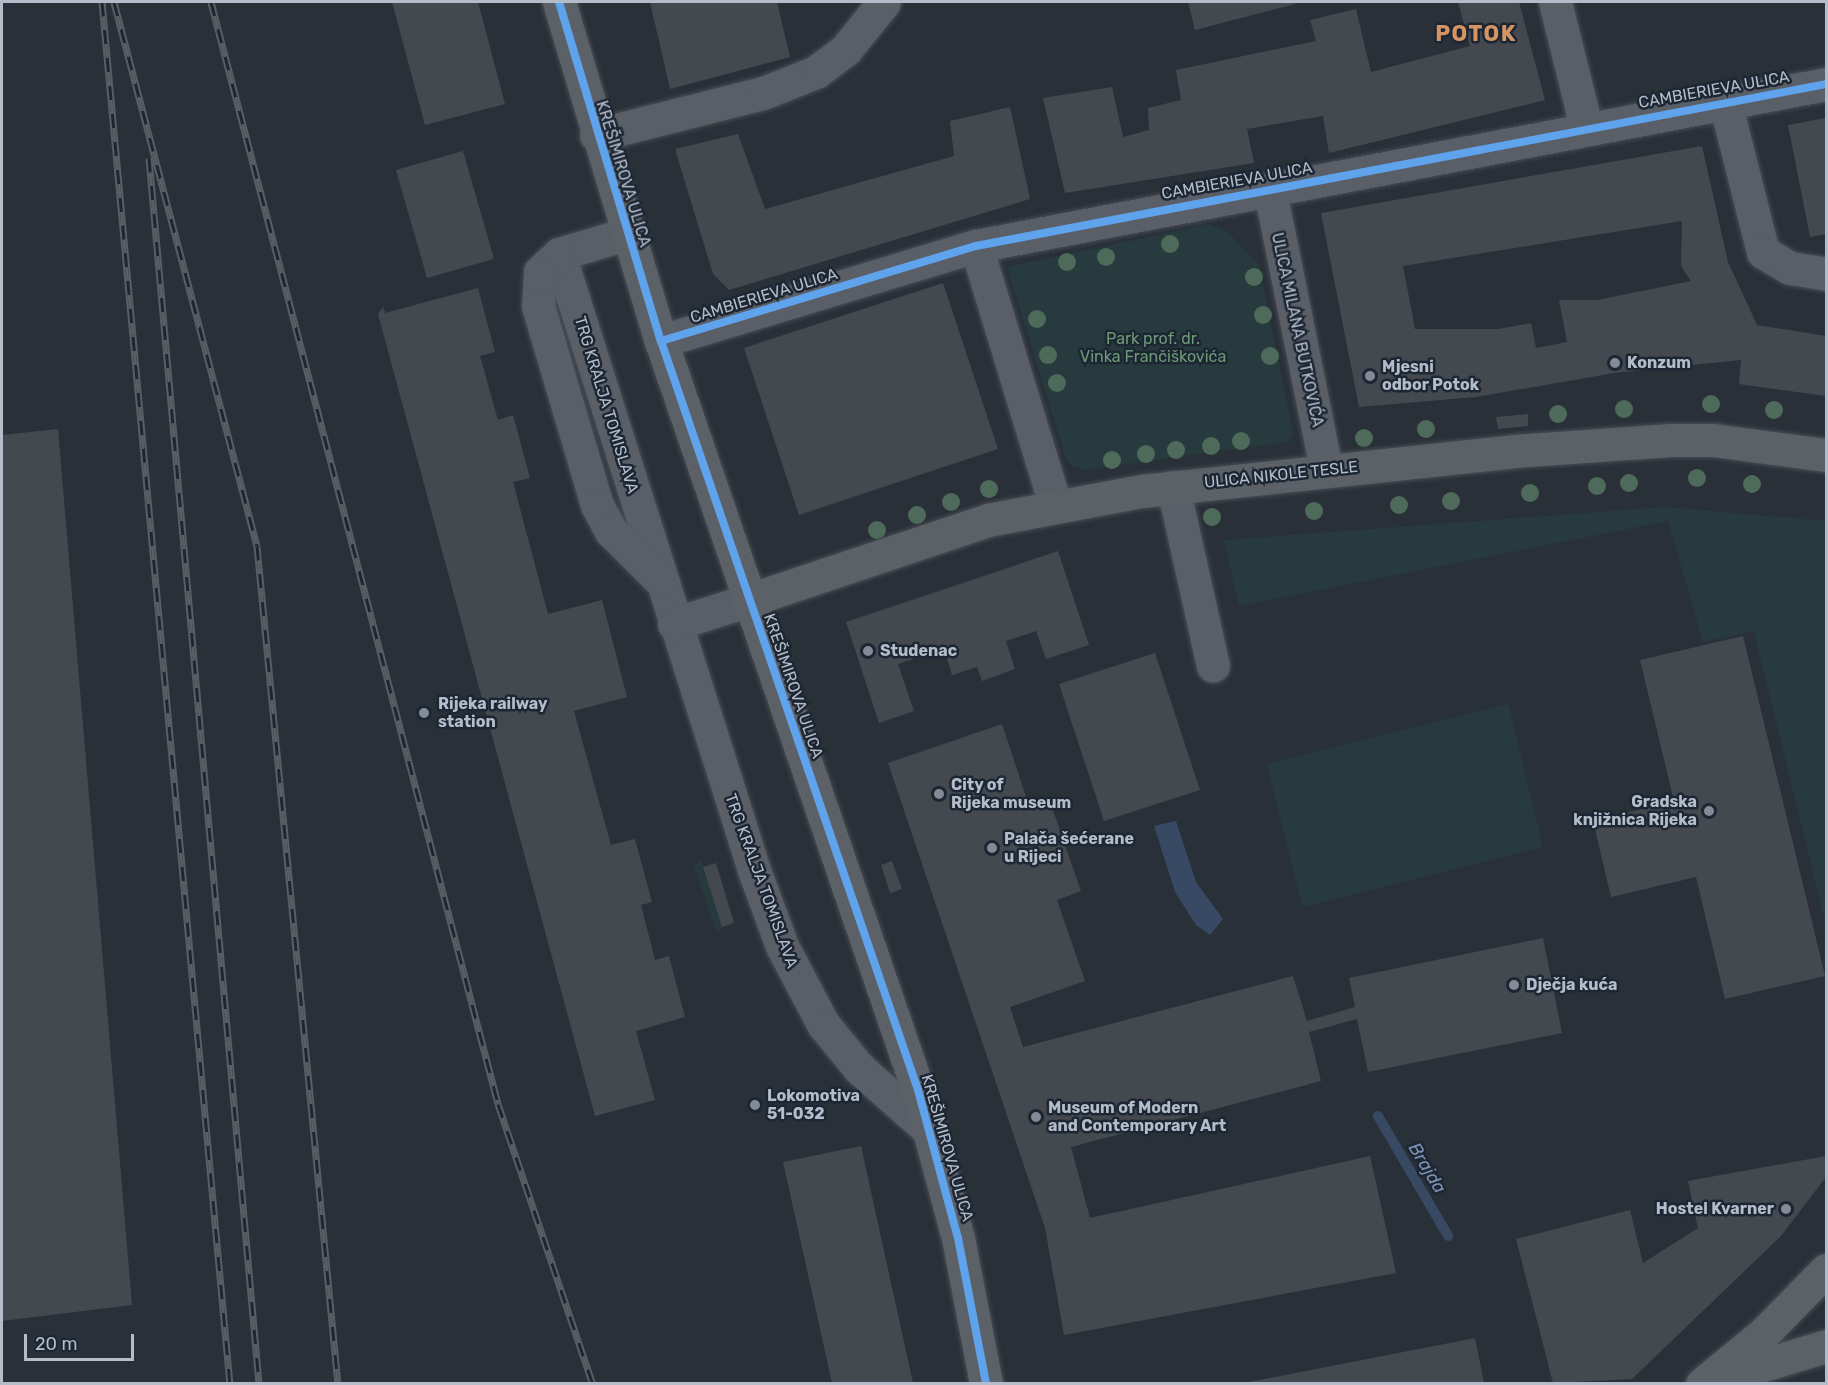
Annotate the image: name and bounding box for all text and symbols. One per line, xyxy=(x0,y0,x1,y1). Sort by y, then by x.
district label: POTOK xyxy=(1435,21,1517,47)
street label: CAMBIERIEVA ULICA xyxy=(1637,67,1791,113)
street label: KREŠIMIROVA ULICA xyxy=(592,98,654,250)
street label: CAMBIERIEVA ULICA xyxy=(1160,158,1314,204)
street label: ULICA MILANA BUTKOVIĆA xyxy=(1267,231,1327,429)
street label: CAMBIERIEVA ULICA xyxy=(688,264,840,328)
street label: TRG KRALJA TOMISLAVA xyxy=(570,314,642,496)
park label: Park prof. dr. Vinka Frančiškovića xyxy=(1080,329,1226,367)
place label: Konzum xyxy=(1627,353,1691,373)
marker: Konzum xyxy=(1608,356,1622,370)
place label: Mjesni odbor Potok xyxy=(1382,357,1479,395)
marker: Mjesni odbor Potok xyxy=(1363,369,1377,383)
street label: ULICA NIKOLE TESLE xyxy=(1203,457,1359,493)
street label: KREŠIMIROVA ULICA xyxy=(759,611,827,761)
place label: Studenac xyxy=(880,641,957,661)
marker: Studenac xyxy=(861,644,875,658)
place label: Rijeka railway station xyxy=(438,694,548,732)
marker: Rijeka railway station xyxy=(415,704,433,722)
place label: City of Rijeka museum xyxy=(951,775,1071,813)
marker: City of Rijeka museum xyxy=(932,787,946,801)
street label: TRG KRALJA TOMISLAVA xyxy=(720,791,802,971)
place label: Gradska knjižnica Rijeka xyxy=(1573,792,1697,830)
marker: Gradska knjižnica Rijeka xyxy=(1702,804,1716,818)
place label: Palača šećerane u Rijeci xyxy=(1004,829,1134,867)
marker: Palača šećerane u Rijeci xyxy=(985,841,999,855)
place label: Dječja kuća xyxy=(1526,975,1617,995)
marker: Dječja kuća xyxy=(1507,978,1521,992)
street label: KREŠIMIROVA ULICA xyxy=(917,1072,977,1224)
place label: Lokomotiva 51-032 xyxy=(767,1086,860,1124)
marker: Lokomotiva 51-032 xyxy=(748,1098,762,1112)
place label: Museum of Modern and Contemporary Art xyxy=(1048,1098,1227,1136)
marker: Museum of Modern and Contemporary Art xyxy=(1029,1110,1043,1124)
water label: Brajda xyxy=(1403,1139,1451,1197)
place label: Hostel Kvarner xyxy=(1656,1199,1774,1219)
marker: Hostel Kvarner xyxy=(1779,1202,1793,1216)
scale bar xyxy=(27,1322,136,1360)
text: 20 m xyxy=(35,1333,77,1355)

